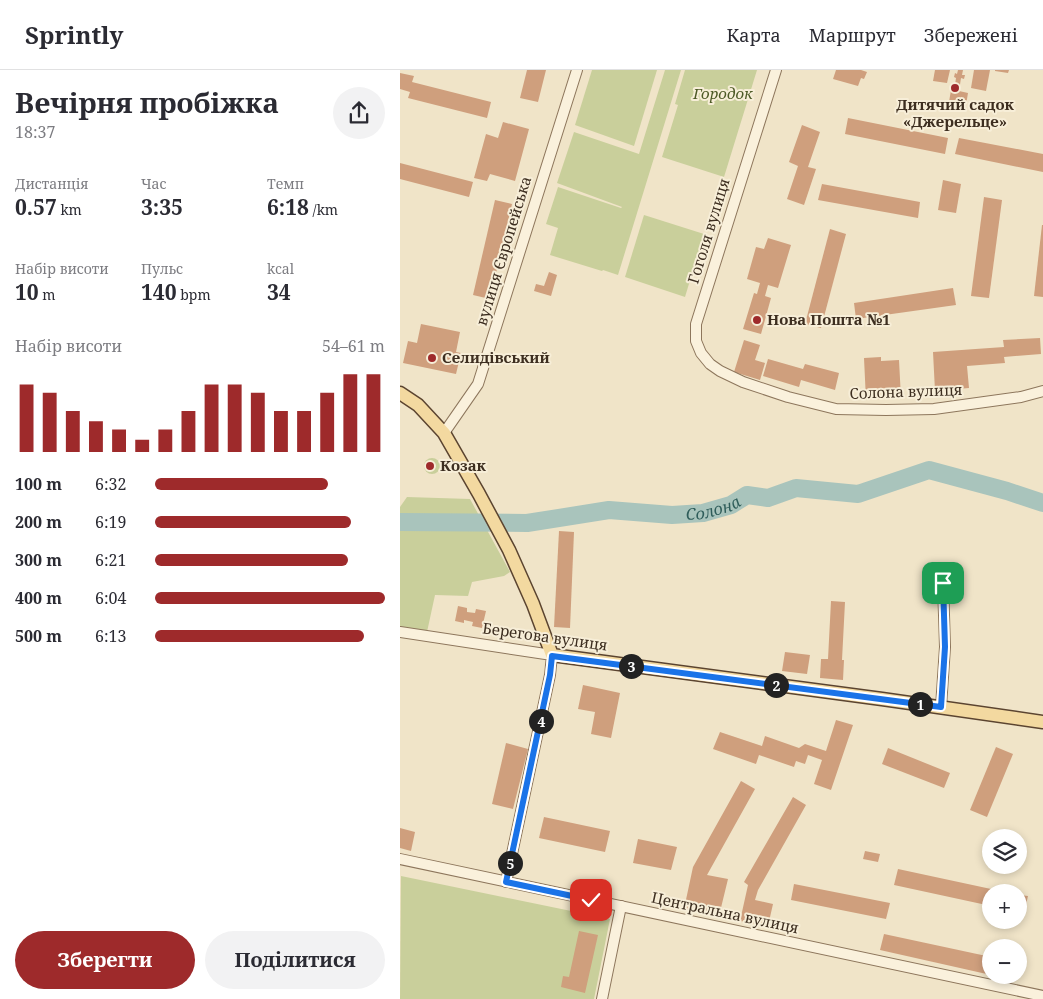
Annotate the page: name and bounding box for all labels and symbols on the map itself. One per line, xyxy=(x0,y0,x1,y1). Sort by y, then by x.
marker: Дитячий садок «Джерельце» xyxy=(949,82,961,94)
park label: Городок xyxy=(692,83,753,103)
place label: Дитячий садок «Джерельце» xyxy=(896,94,1015,131)
street label: вулиця Європейська xyxy=(471,174,535,328)
street label: Гоголя вулиця xyxy=(683,176,734,286)
place label: Нова Пошта №1 xyxy=(767,309,891,329)
marker: Нова Пошта №1 xyxy=(751,314,763,326)
place label: Селидівський xyxy=(442,347,550,367)
marker: Селидівський xyxy=(426,352,438,364)
street label: Солона вулиця xyxy=(849,379,963,403)
place label: Козак xyxy=(440,455,487,475)
marker: Козак xyxy=(424,460,436,472)
water label: Солона xyxy=(685,491,745,525)
pin xyxy=(922,562,964,604)
street label: Берегова вулиця xyxy=(481,617,609,655)
pin: 3 xyxy=(618,654,644,678)
pin: 2 xyxy=(764,672,788,698)
pin: 1 xyxy=(908,692,932,716)
pin: 4 xyxy=(528,708,554,734)
pin: 5 xyxy=(498,850,522,876)
pin xyxy=(570,879,612,921)
street label: Центральна вулиця xyxy=(650,887,801,937)

